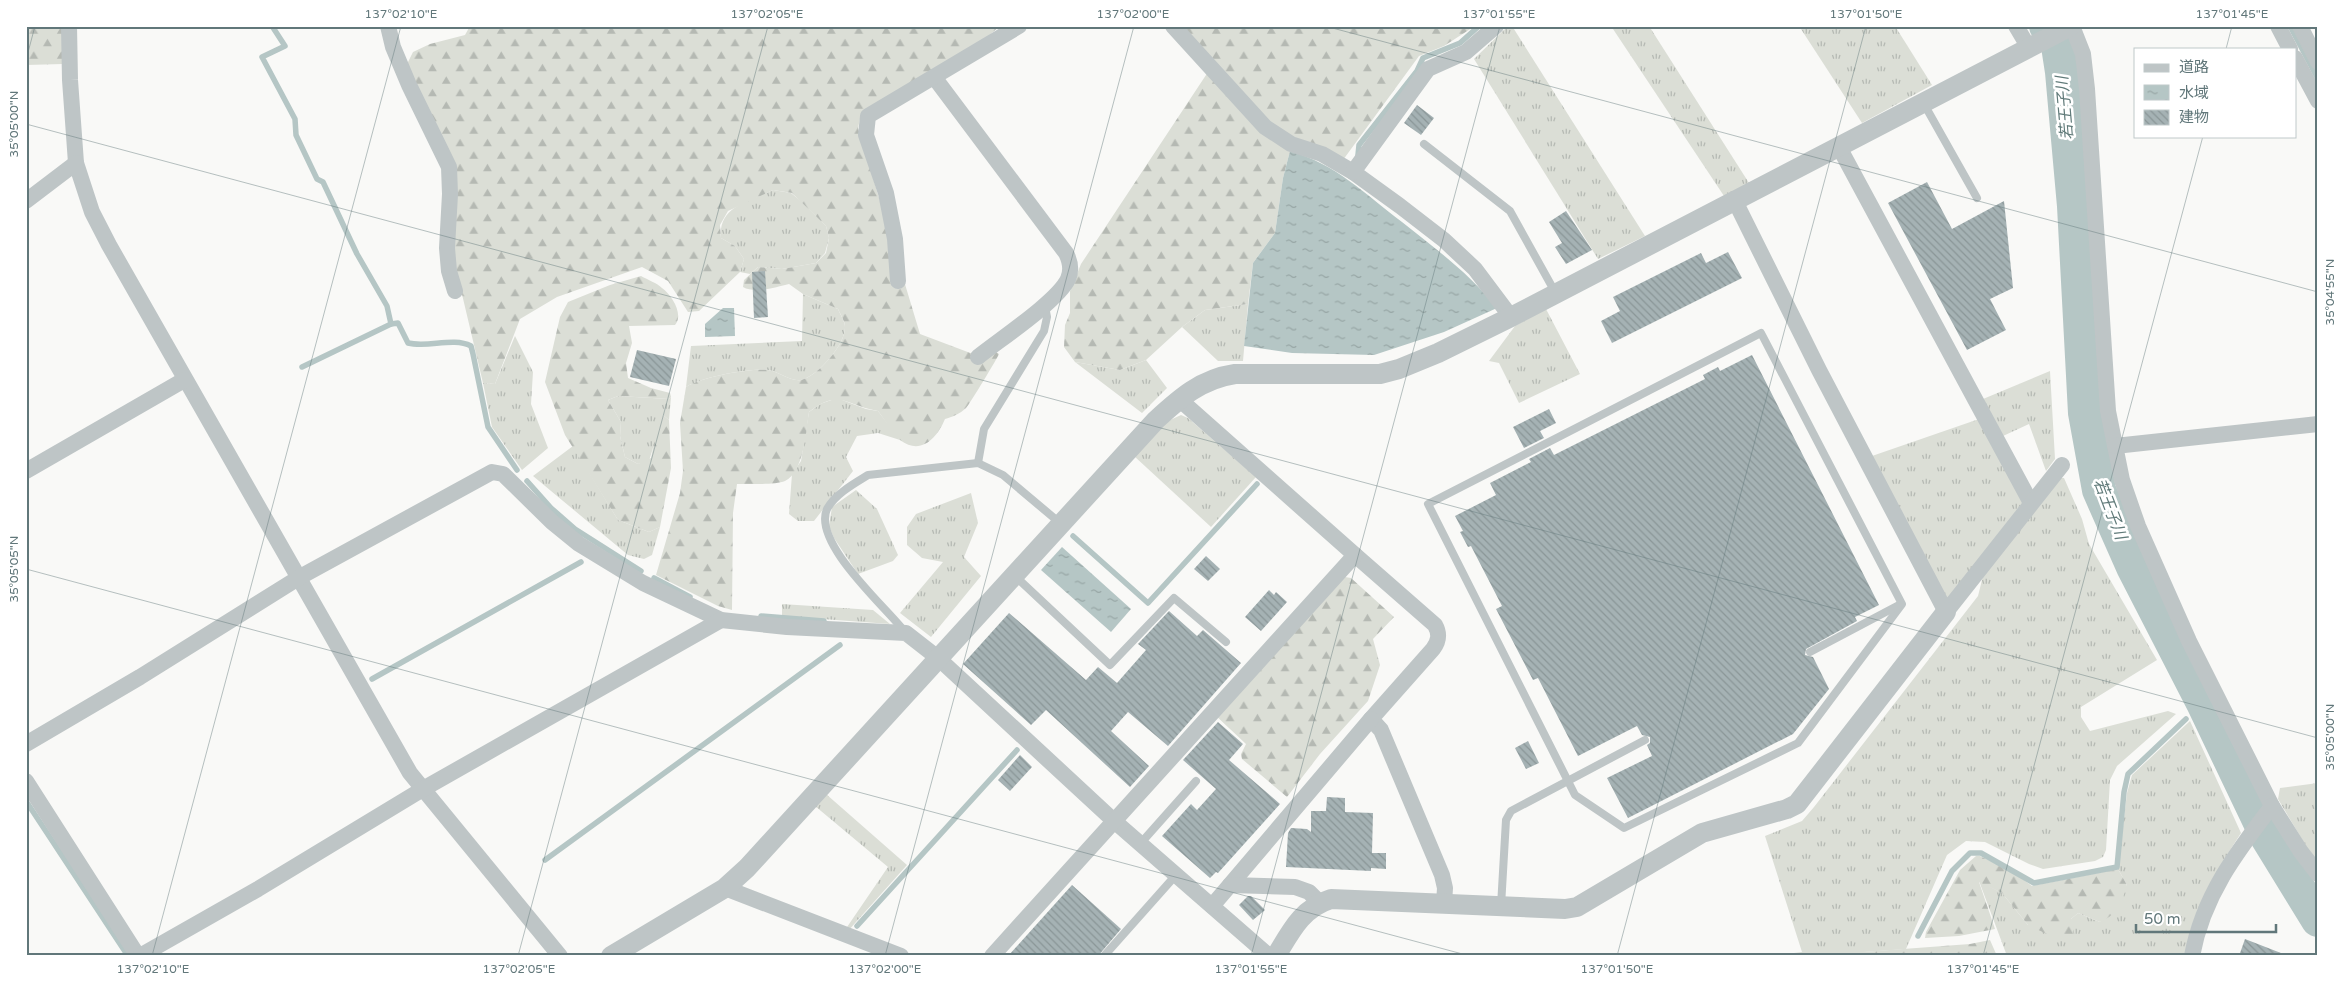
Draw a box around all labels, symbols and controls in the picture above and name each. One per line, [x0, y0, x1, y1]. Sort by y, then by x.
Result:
text: 137°02'10"E [365, 7, 438, 21]
text: 137°02'05"E [731, 7, 804, 21]
text: 137°02'00"E [1097, 7, 1170, 21]
text: 137°01'55"E [1463, 7, 1536, 21]
text: 137°01'50"E [1830, 7, 1903, 21]
text: 137°01'45"E [2196, 7, 2269, 21]
legend [2134, 48, 2296, 138]
text: 道路 [2179, 58, 2209, 76]
water label: 若王子川 [2052, 73, 2078, 141]
text: 水域 [2179, 84, 2209, 102]
text: 35°05'00"N [7, 91, 21, 157]
text: 建物 [2179, 108, 2209, 126]
text: 35°04'55"N [2323, 259, 2337, 325]
water label: 若王子川 [2089, 476, 2132, 544]
text: 35°05'05"N [7, 536, 21, 602]
text: 35°05'00"N [2323, 704, 2337, 770]
scale bar [2136, 902, 2276, 934]
text: 50 m [2144, 910, 2181, 928]
text: 137°02'10"E [117, 962, 190, 976]
text: 137°02'05"E [483, 962, 556, 976]
text: 137°02'00"E [849, 962, 922, 976]
text: 137°01'55"E [1215, 962, 1288, 976]
text: 137°01'50"E [1581, 962, 1654, 976]
text: 137°01'45"E [1947, 962, 2020, 976]

